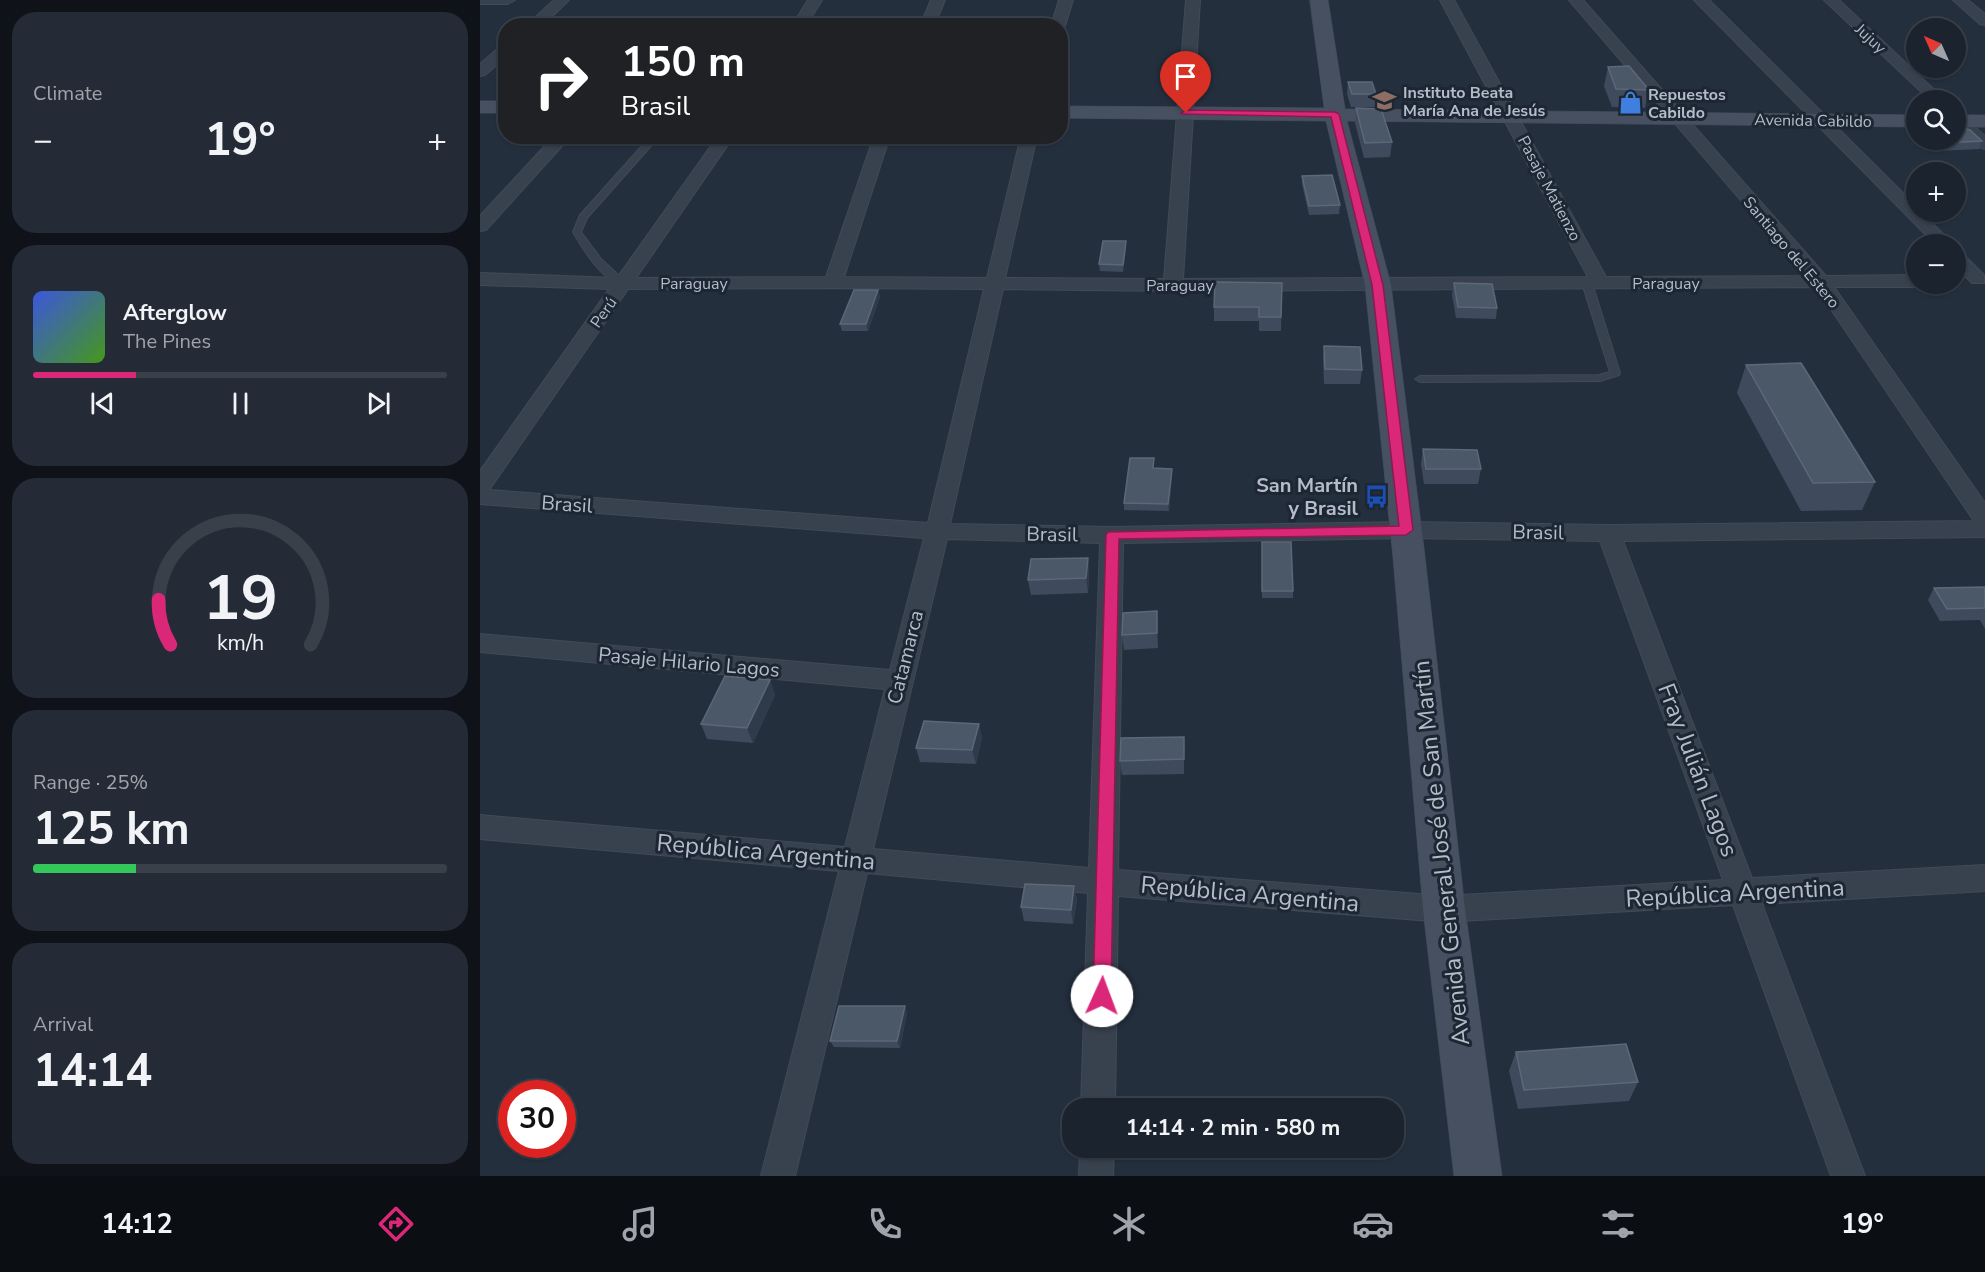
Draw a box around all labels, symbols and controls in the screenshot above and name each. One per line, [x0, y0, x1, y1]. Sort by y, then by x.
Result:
street label: Jujuy [1849, 18, 1891, 59]
north arrow [1906, 18, 1966, 78]
map controls [1906, 18, 1966, 294]
text: 150 m [621, 34, 745, 91]
icon: right [522, 42, 600, 120]
pin [1160, 51, 1211, 113]
icon: arrive [1169, 60, 1202, 93]
text: Climate [33, 80, 102, 107]
place label: Instituto Beata María Ana de Jesús [1403, 82, 1545, 122]
place label: Repuestos Cabildo [1648, 84, 1726, 124]
text: Brasil [621, 88, 690, 125]
school or university icon: Instituto Beata María Ana de Jesús [1372, 88, 1398, 114]
shop icon: Repuestos Cabildo [1617, 90, 1643, 116]
button: search [1906, 90, 1966, 150]
street label: Avenida Cabildo [1754, 109, 1872, 133]
text: 19° [204, 110, 276, 171]
text: − [33, 118, 53, 163]
text: + [427, 118, 447, 163]
street label: Pasaje Matienzo [1512, 132, 1586, 245]
button: + [1906, 162, 1966, 222]
street label: Santiago del Estero [1738, 192, 1845, 313]
button: − [1906, 234, 1966, 294]
street label: Paraguay [660, 273, 728, 295]
street label: Paraguay [1632, 273, 1700, 295]
street label: Paraguay [1146, 275, 1214, 297]
street label: Perú [585, 293, 622, 332]
text: Afterglow [123, 298, 227, 328]
text: The Pines [123, 328, 211, 355]
icon: previous [86, 387, 119, 420]
icon: pause [224, 387, 257, 420]
icon: next [362, 387, 395, 420]
place label: San Martín y Brasil [1256, 472, 1359, 522]
bus stop icon: San Martín y Brasil [1363, 484, 1389, 510]
street label: Brasil [540, 489, 594, 520]
street label: Brasil [1512, 519, 1564, 546]
street label: Brasil [1026, 521, 1078, 548]
text: 19 [203, 556, 277, 641]
street label: Catamarca [881, 607, 930, 707]
text: km/h [216, 628, 264, 658]
street label: Pasaje Hilario Lagos [597, 641, 781, 684]
street label: Avenida General José de San Martín [1405, 659, 1477, 1047]
street label: Fray Julián Lagos [1650, 679, 1746, 861]
text: Range · 25% [33, 769, 148, 796]
text: 125 km [33, 799, 190, 860]
street label: República Argentina [655, 827, 877, 877]
street label: República Argentina [1139, 869, 1361, 919]
street label: República Argentina [1625, 871, 1845, 915]
position arrow [1070, 964, 1134, 1028]
text: Arrival [33, 1011, 93, 1038]
text: 14:14 [33, 1041, 152, 1102]
speed limit sign: 30 [498, 1080, 576, 1158]
text: 14:14 · 2 min · 580 m [1126, 1113, 1340, 1143]
icon: directions [375, 1203, 417, 1245]
icon: music [619, 1203, 661, 1245]
icon: phone [864, 1203, 906, 1245]
icon: climate [1108, 1203, 1150, 1245]
icon: car [1352, 1203, 1394, 1245]
icon: filters [1597, 1203, 1639, 1245]
text: 14:12 [101, 1206, 173, 1243]
text: 19° [1841, 1206, 1884, 1243]

